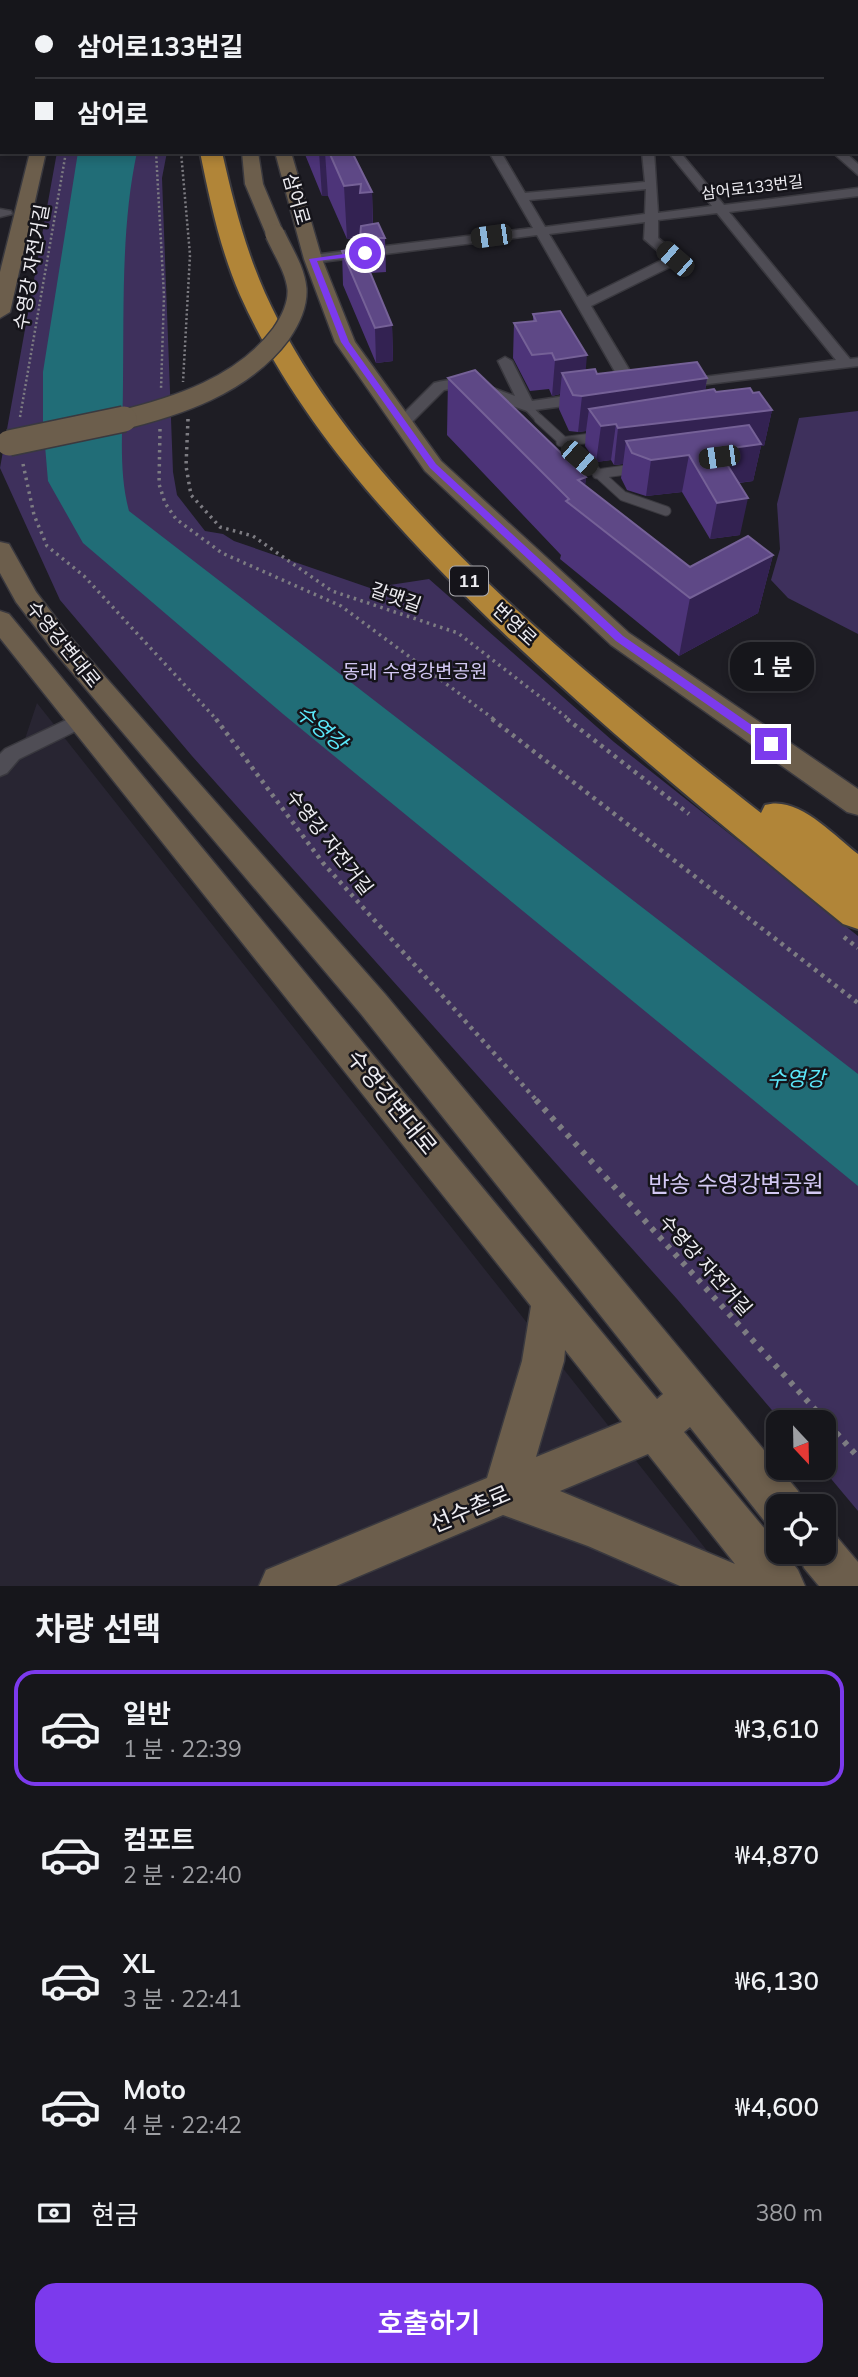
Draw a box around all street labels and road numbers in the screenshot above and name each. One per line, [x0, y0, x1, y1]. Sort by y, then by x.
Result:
street label: 삼어로 [278, 170, 316, 228]
street label: 삼어로133번길 [700, 171, 804, 203]
street label: 수영강 자전거길 [8, 202, 54, 332]
road number: 11 [450, 566, 488, 596]
street label: 갈맷길 [367, 577, 425, 617]
street label: 수영강변대로 [22, 596, 106, 692]
street label: 번영로 [488, 597, 542, 651]
street label: 수영강 자전거길 [281, 784, 379, 900]
street label: 수영강변대로 [341, 1043, 444, 1160]
street label: 수영강 자전거길 [654, 1210, 758, 1320]
street label: 선수촌로 [425, 1479, 514, 1538]

